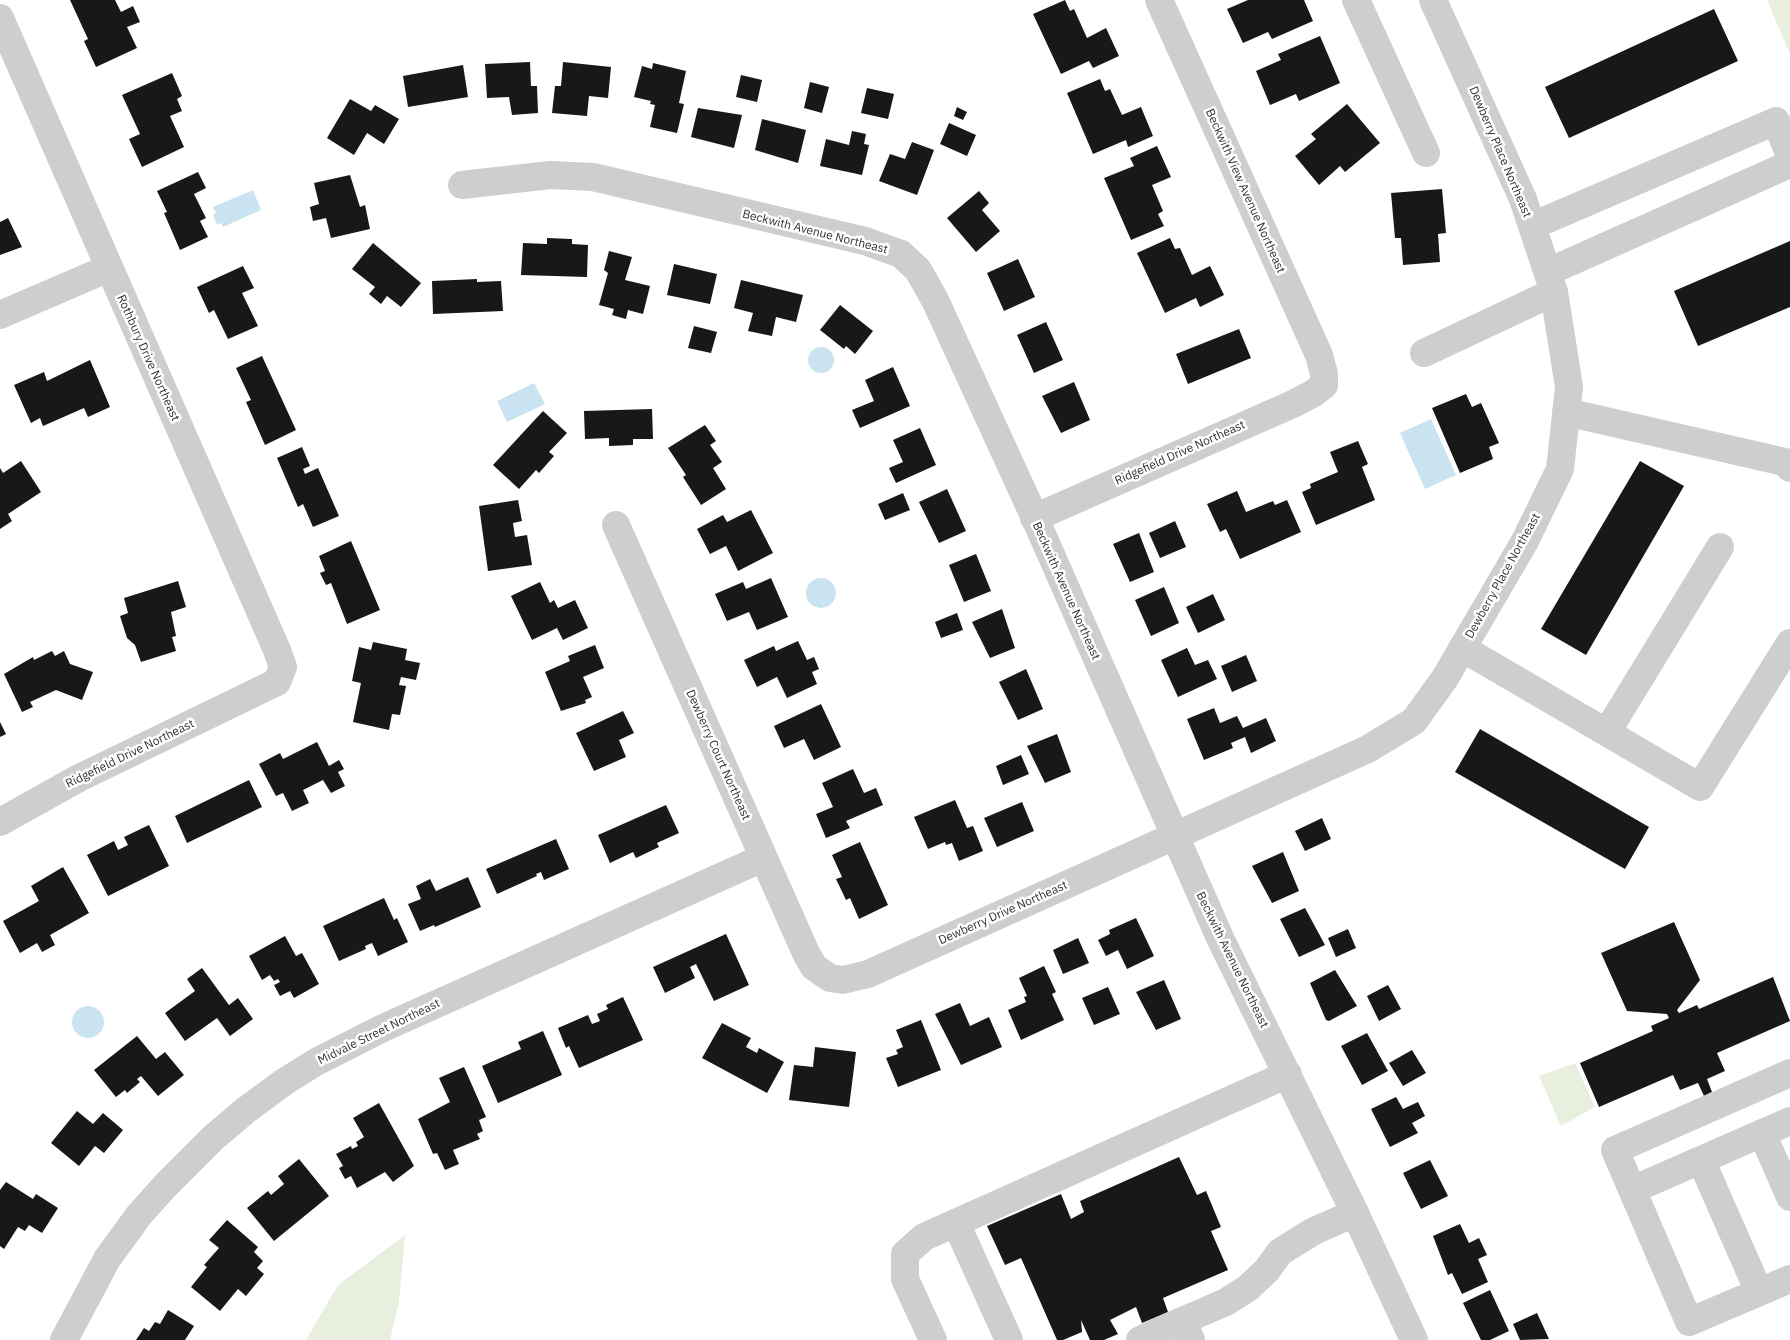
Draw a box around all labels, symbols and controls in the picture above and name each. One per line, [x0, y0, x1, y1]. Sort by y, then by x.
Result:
street label: Dewberry Place Northeast [1466, 84, 1534, 220]
street label: Beckwith View Avenue Northeast [1202, 107, 1288, 275]
street label: Beckwith Avenue Northeast [741, 207, 889, 257]
street label: Rothbury Drive Northeast [114, 293, 182, 423]
street label: Ridgefield Drive Northeast [1113, 418, 1247, 488]
street label: Dewberry Place Northeast [1463, 511, 1543, 641]
street label: Beckwith Avenue Northeast [1029, 520, 1103, 662]
street label: Dewberry Court Northeast [683, 688, 753, 822]
street label: Ridgefield Drive Northeast [63, 717, 197, 791]
street label: Dewberry Drive Northeast [936, 878, 1070, 948]
street label: Beckwith Avenue Northeast [1193, 890, 1271, 1030]
street label: Midvale Street Northeast [316, 996, 442, 1068]

